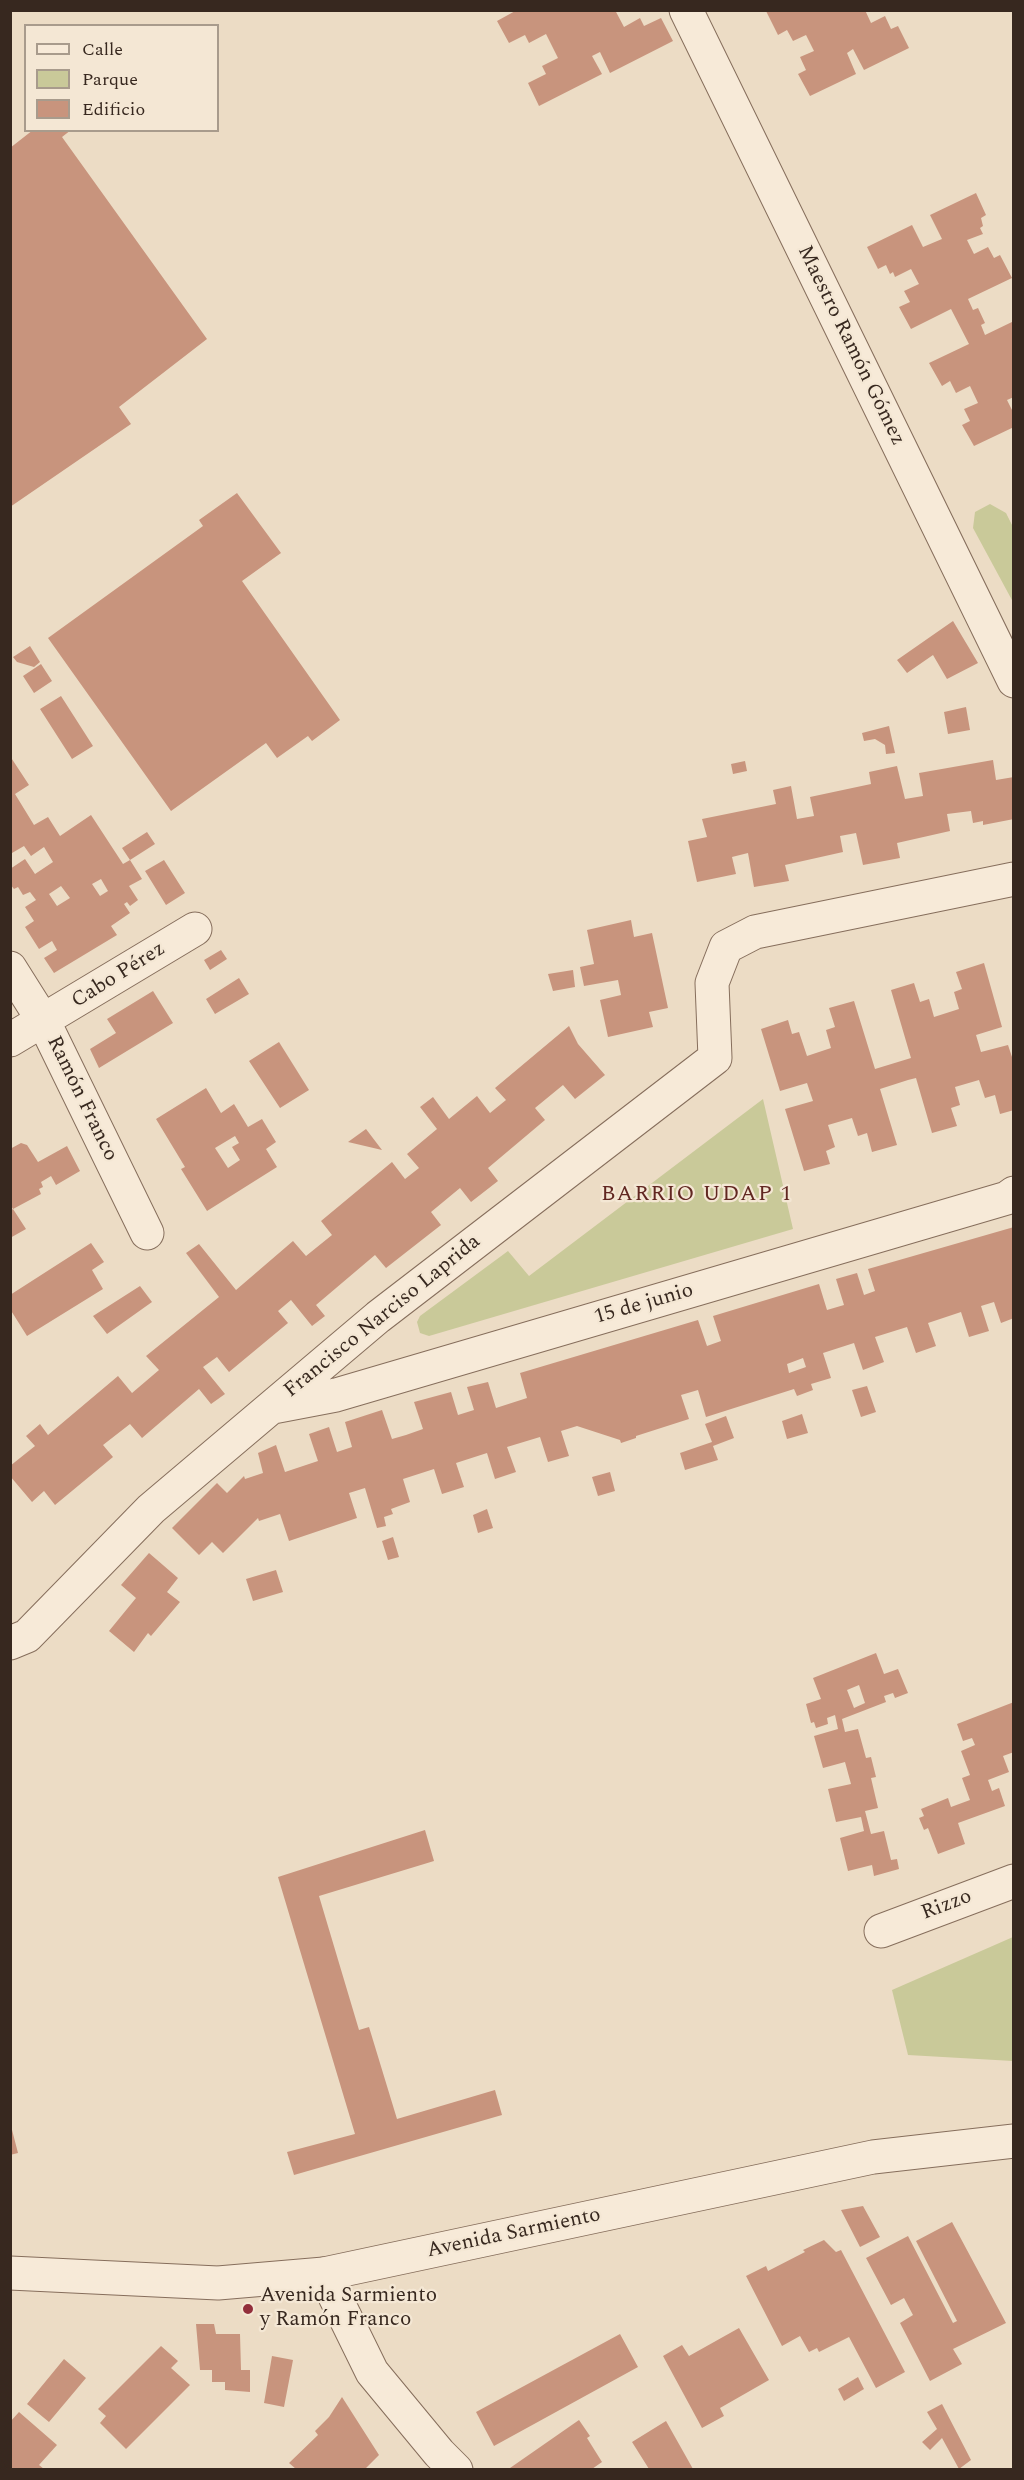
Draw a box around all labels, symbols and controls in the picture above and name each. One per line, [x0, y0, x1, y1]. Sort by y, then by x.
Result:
legend [24, 24, 219, 132]
text: Calle [82, 36, 123, 63]
text: Parque [82, 66, 138, 93]
text: Edificio [82, 96, 145, 123]
street label: Maestro Ramón Gómez [791, 242, 909, 450]
street label: Cabo Pérez [68, 937, 170, 1015]
street label: Ramón Franco [40, 1032, 122, 1166]
district label: BARRIO UDAP 1 [601, 1183, 793, 1209]
street label: Francisco Narciso Laprida [280, 1230, 486, 1404]
street label: 15 de junio [592, 1279, 696, 1331]
street label: Rizzo [918, 1885, 976, 1927]
street label: Avenida Sarmiento [425, 2203, 603, 2265]
place label: Avenida Sarmiento y Ramón Franco [260, 2284, 437, 2334]
marker: Avenida Sarmiento y Ramón Franco [241, 2302, 255, 2316]

